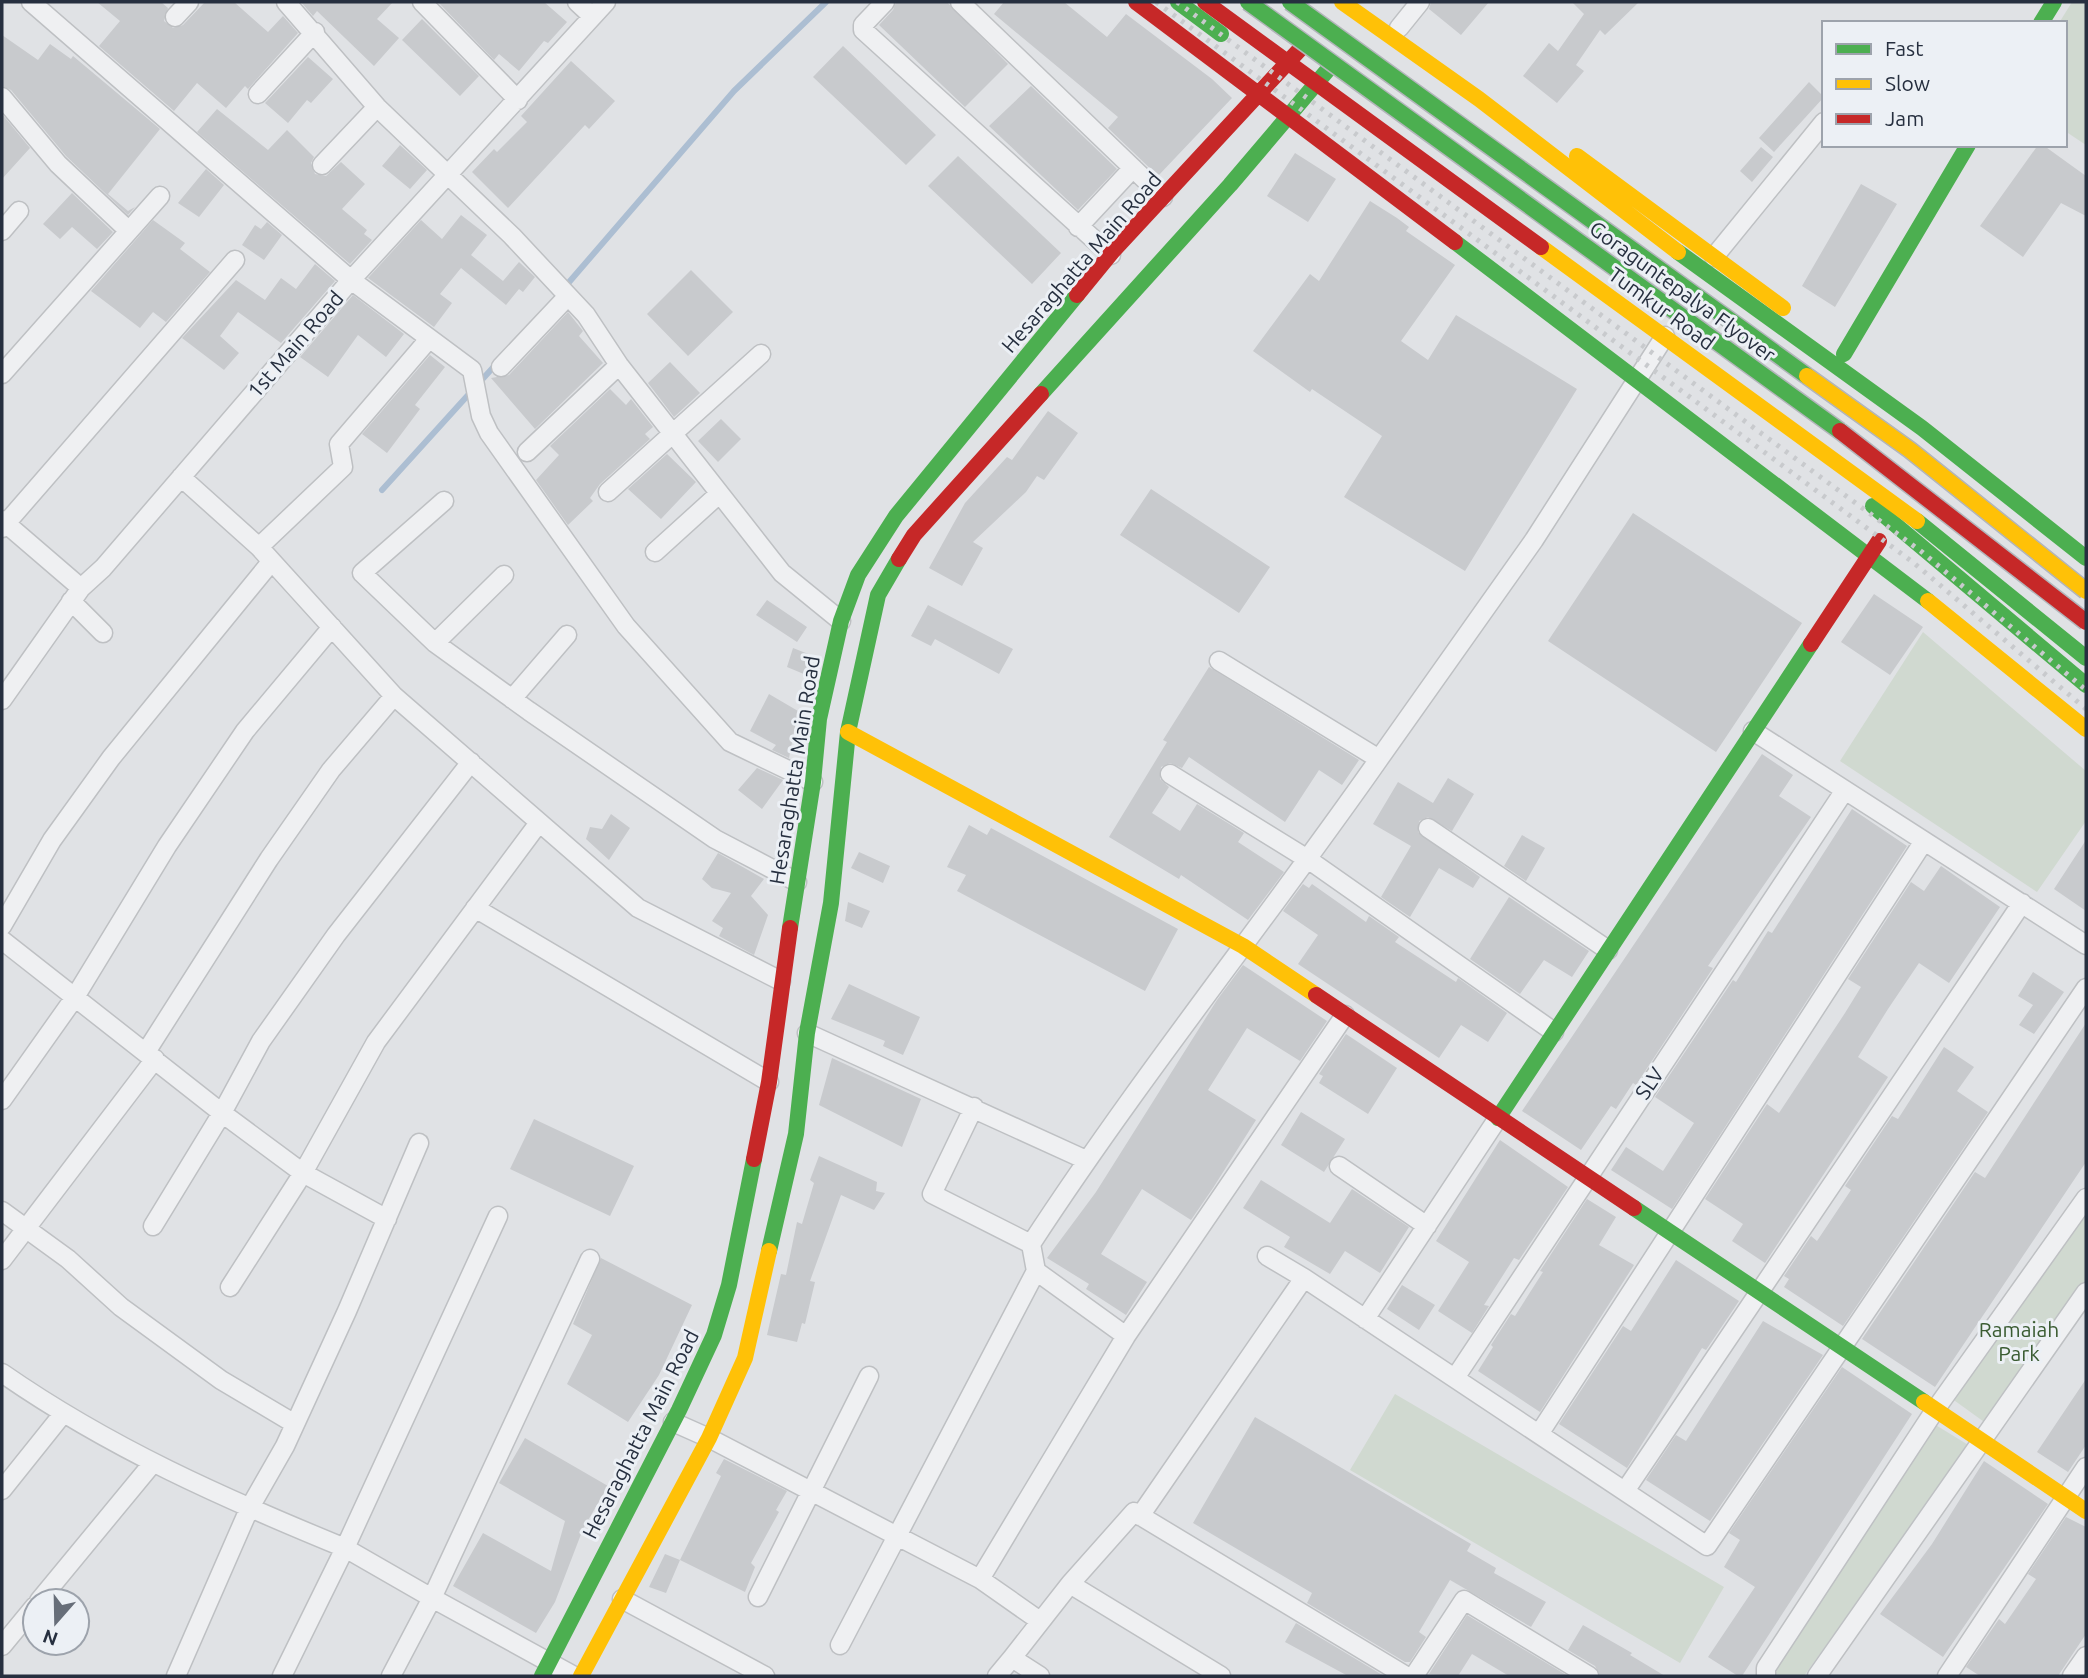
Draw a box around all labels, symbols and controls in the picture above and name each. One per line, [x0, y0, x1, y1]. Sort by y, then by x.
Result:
legend [1822, 21, 2067, 147]
text: Fast [1885, 36, 1923, 60]
text: Slow [1885, 71, 1930, 95]
text: Jam [1885, 106, 1924, 130]
street label: Hesaraghatta Main Road [996, 167, 1166, 357]
street label: Goraguntepalya Flyover [1585, 216, 1781, 366]
street label: Tumkur Road [1604, 262, 1720, 354]
street label: 1st Main Road [242, 286, 348, 402]
street label: Hesaraghatta Main Road [764, 654, 824, 886]
street label: SLV [1630, 1062, 1669, 1103]
park label: Ramaiah Park [1979, 1317, 2059, 1365]
street label: Hesaraghatta Main Road [577, 1326, 703, 1542]
north arrow [21, 1587, 91, 1657]
text: N [40, 1625, 61, 1651]

